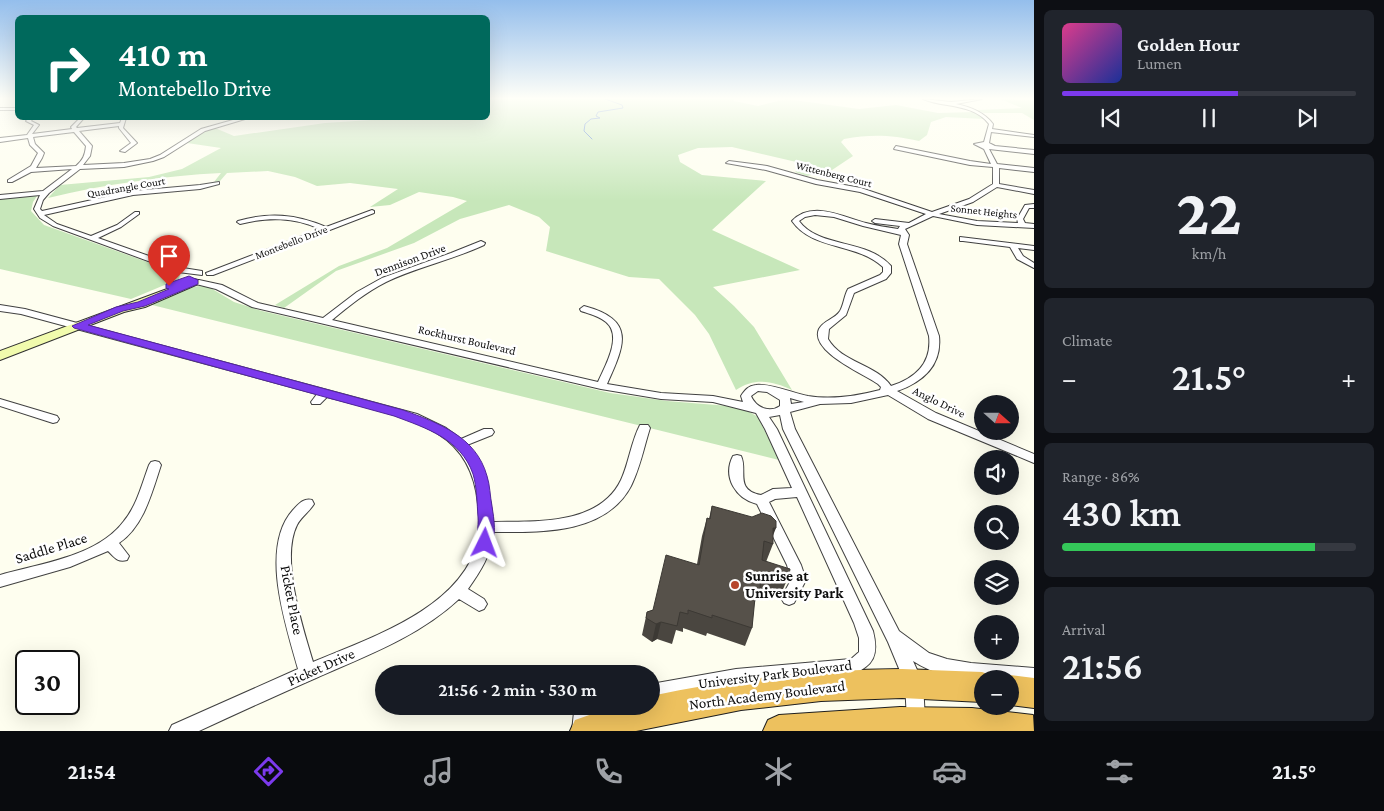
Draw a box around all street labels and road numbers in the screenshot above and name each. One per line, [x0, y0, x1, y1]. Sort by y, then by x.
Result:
street label: Wittenberg Court [795, 159, 873, 190]
street label: Quadrangle Court [86, 174, 167, 201]
street label: Sonnet Heights [950, 202, 1018, 221]
street label: Montebello Drive [253, 223, 329, 261]
street label: Dennison Drive [372, 241, 448, 279]
street label: Rockhurst Boulevard [417, 322, 518, 358]
street label: Anglo Drive [911, 383, 967, 421]
street label: Saddle Place [13, 529, 89, 567]
street label: Picket Place [277, 564, 307, 636]
street label: Picket Drive [285, 645, 357, 689]
street label: University Park Boulevard [697, 657, 853, 692]
street label: North Academy Boulevard [688, 677, 846, 714]

